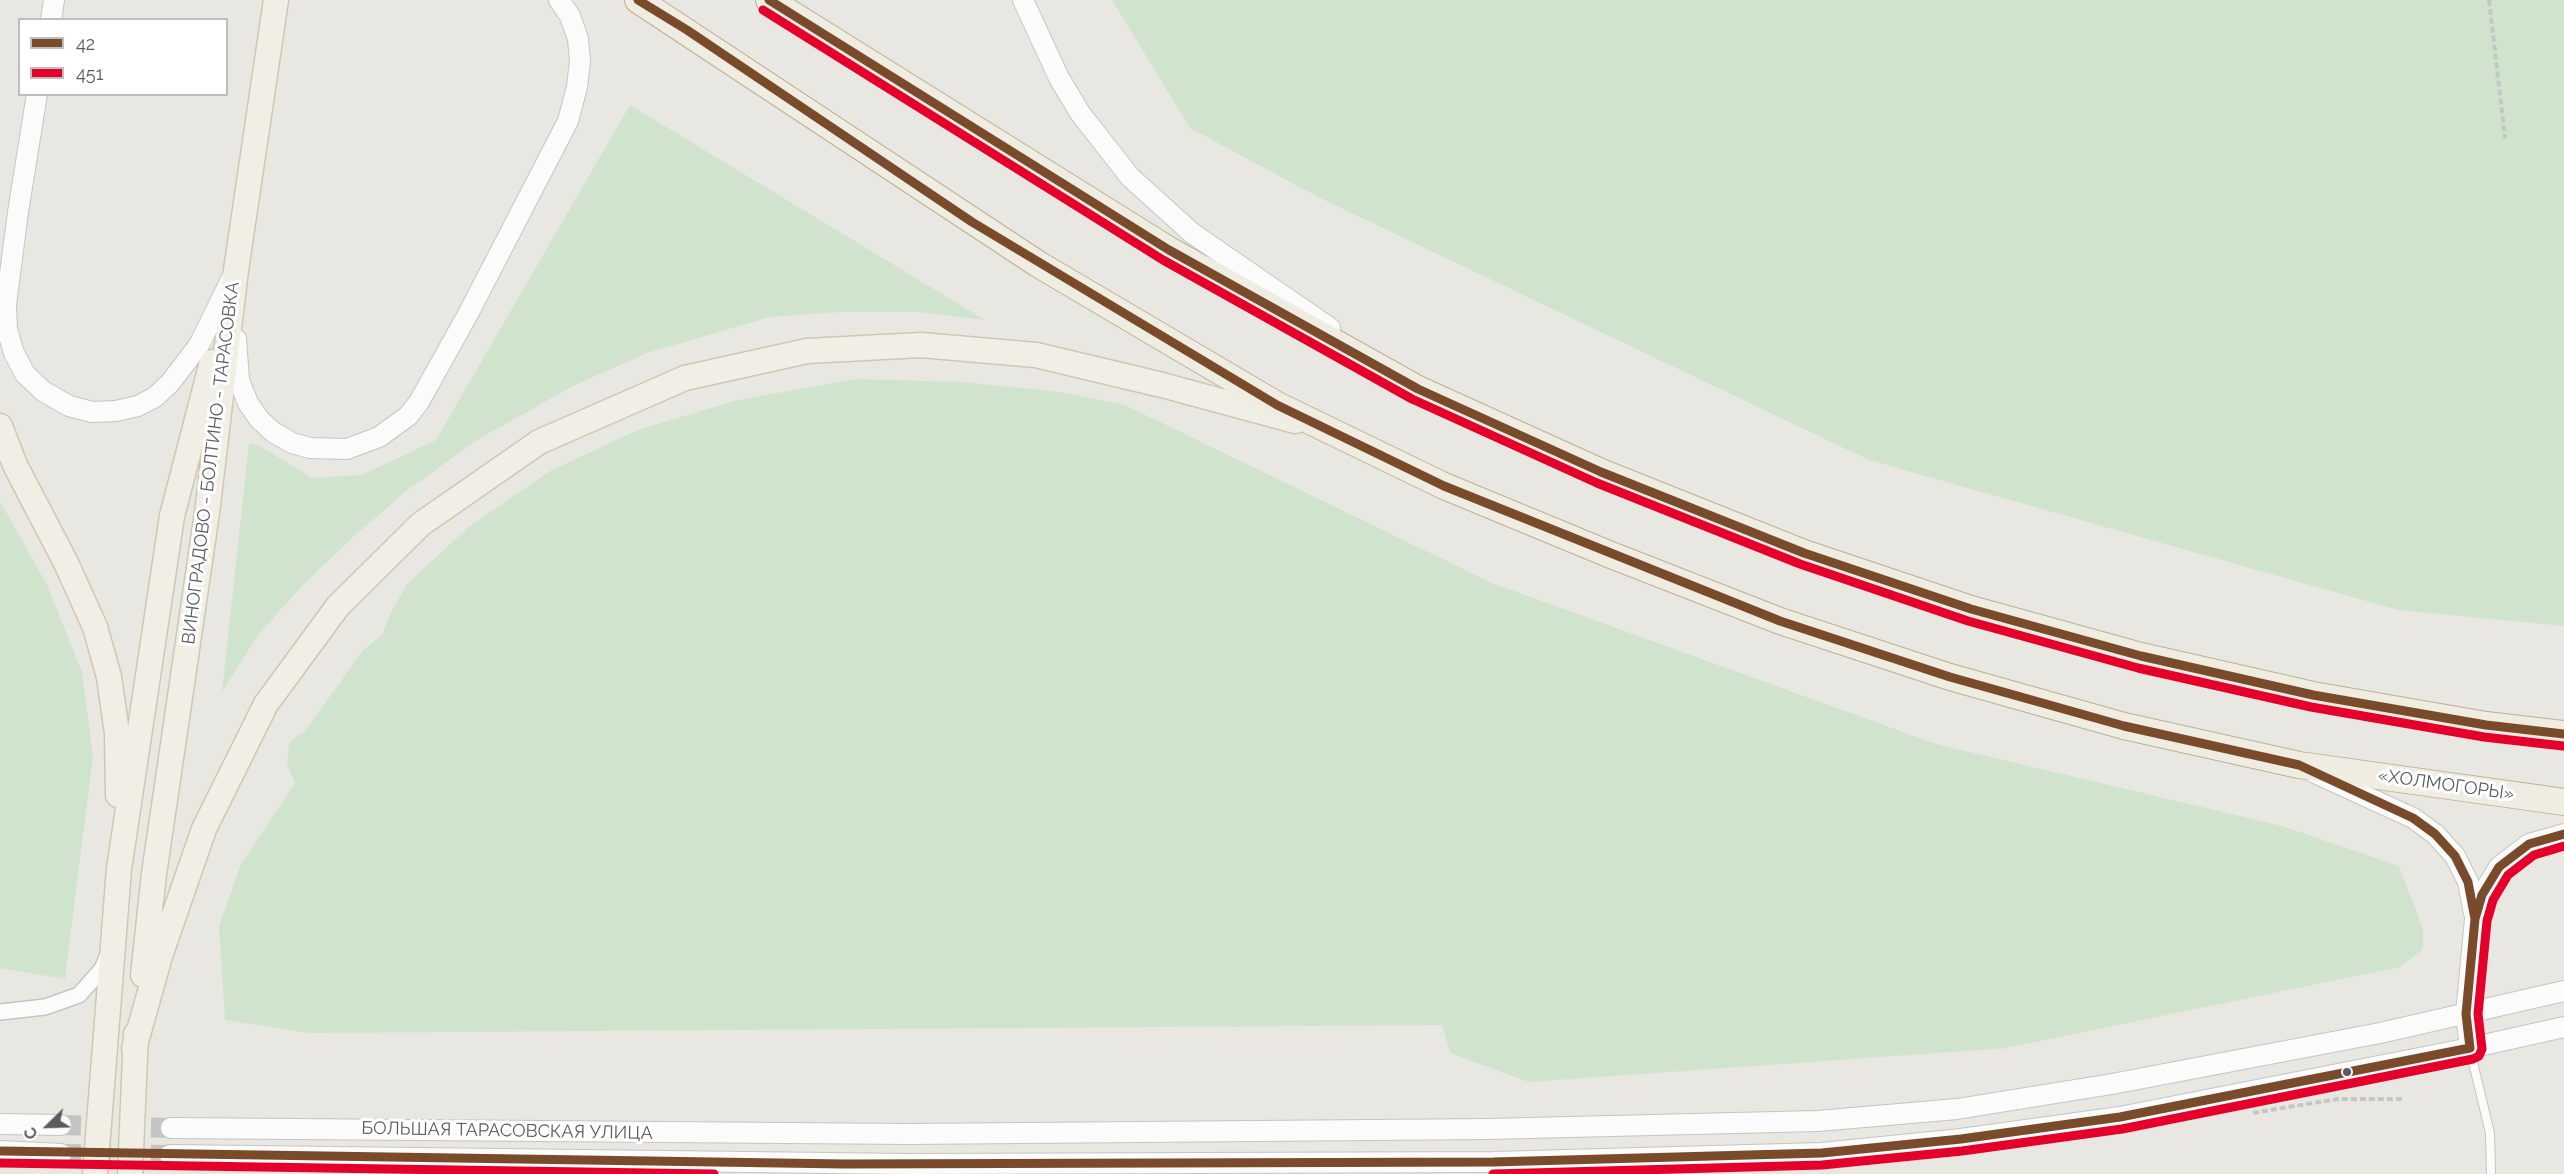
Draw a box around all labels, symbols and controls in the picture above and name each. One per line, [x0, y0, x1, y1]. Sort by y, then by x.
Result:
legend [18, 18, 228, 96]
text: 42 [76, 33, 95, 54]
text: 451 [76, 63, 103, 84]
street label: ВИНОГРАДОВО - БОЛТИНО - ТАРАСОВКА [178, 280, 244, 646]
street label: «ХОЛМОГОРЫ» [2377, 765, 2515, 805]
unlabelled marker [2341, 1066, 2353, 1078]
north arrow [18, 1096, 78, 1156]
street label: БОЛЬШАЯ ТАРАСОВСКАЯ УЛИЦА [361, 1118, 653, 1144]
text: С [20, 1124, 42, 1142]

